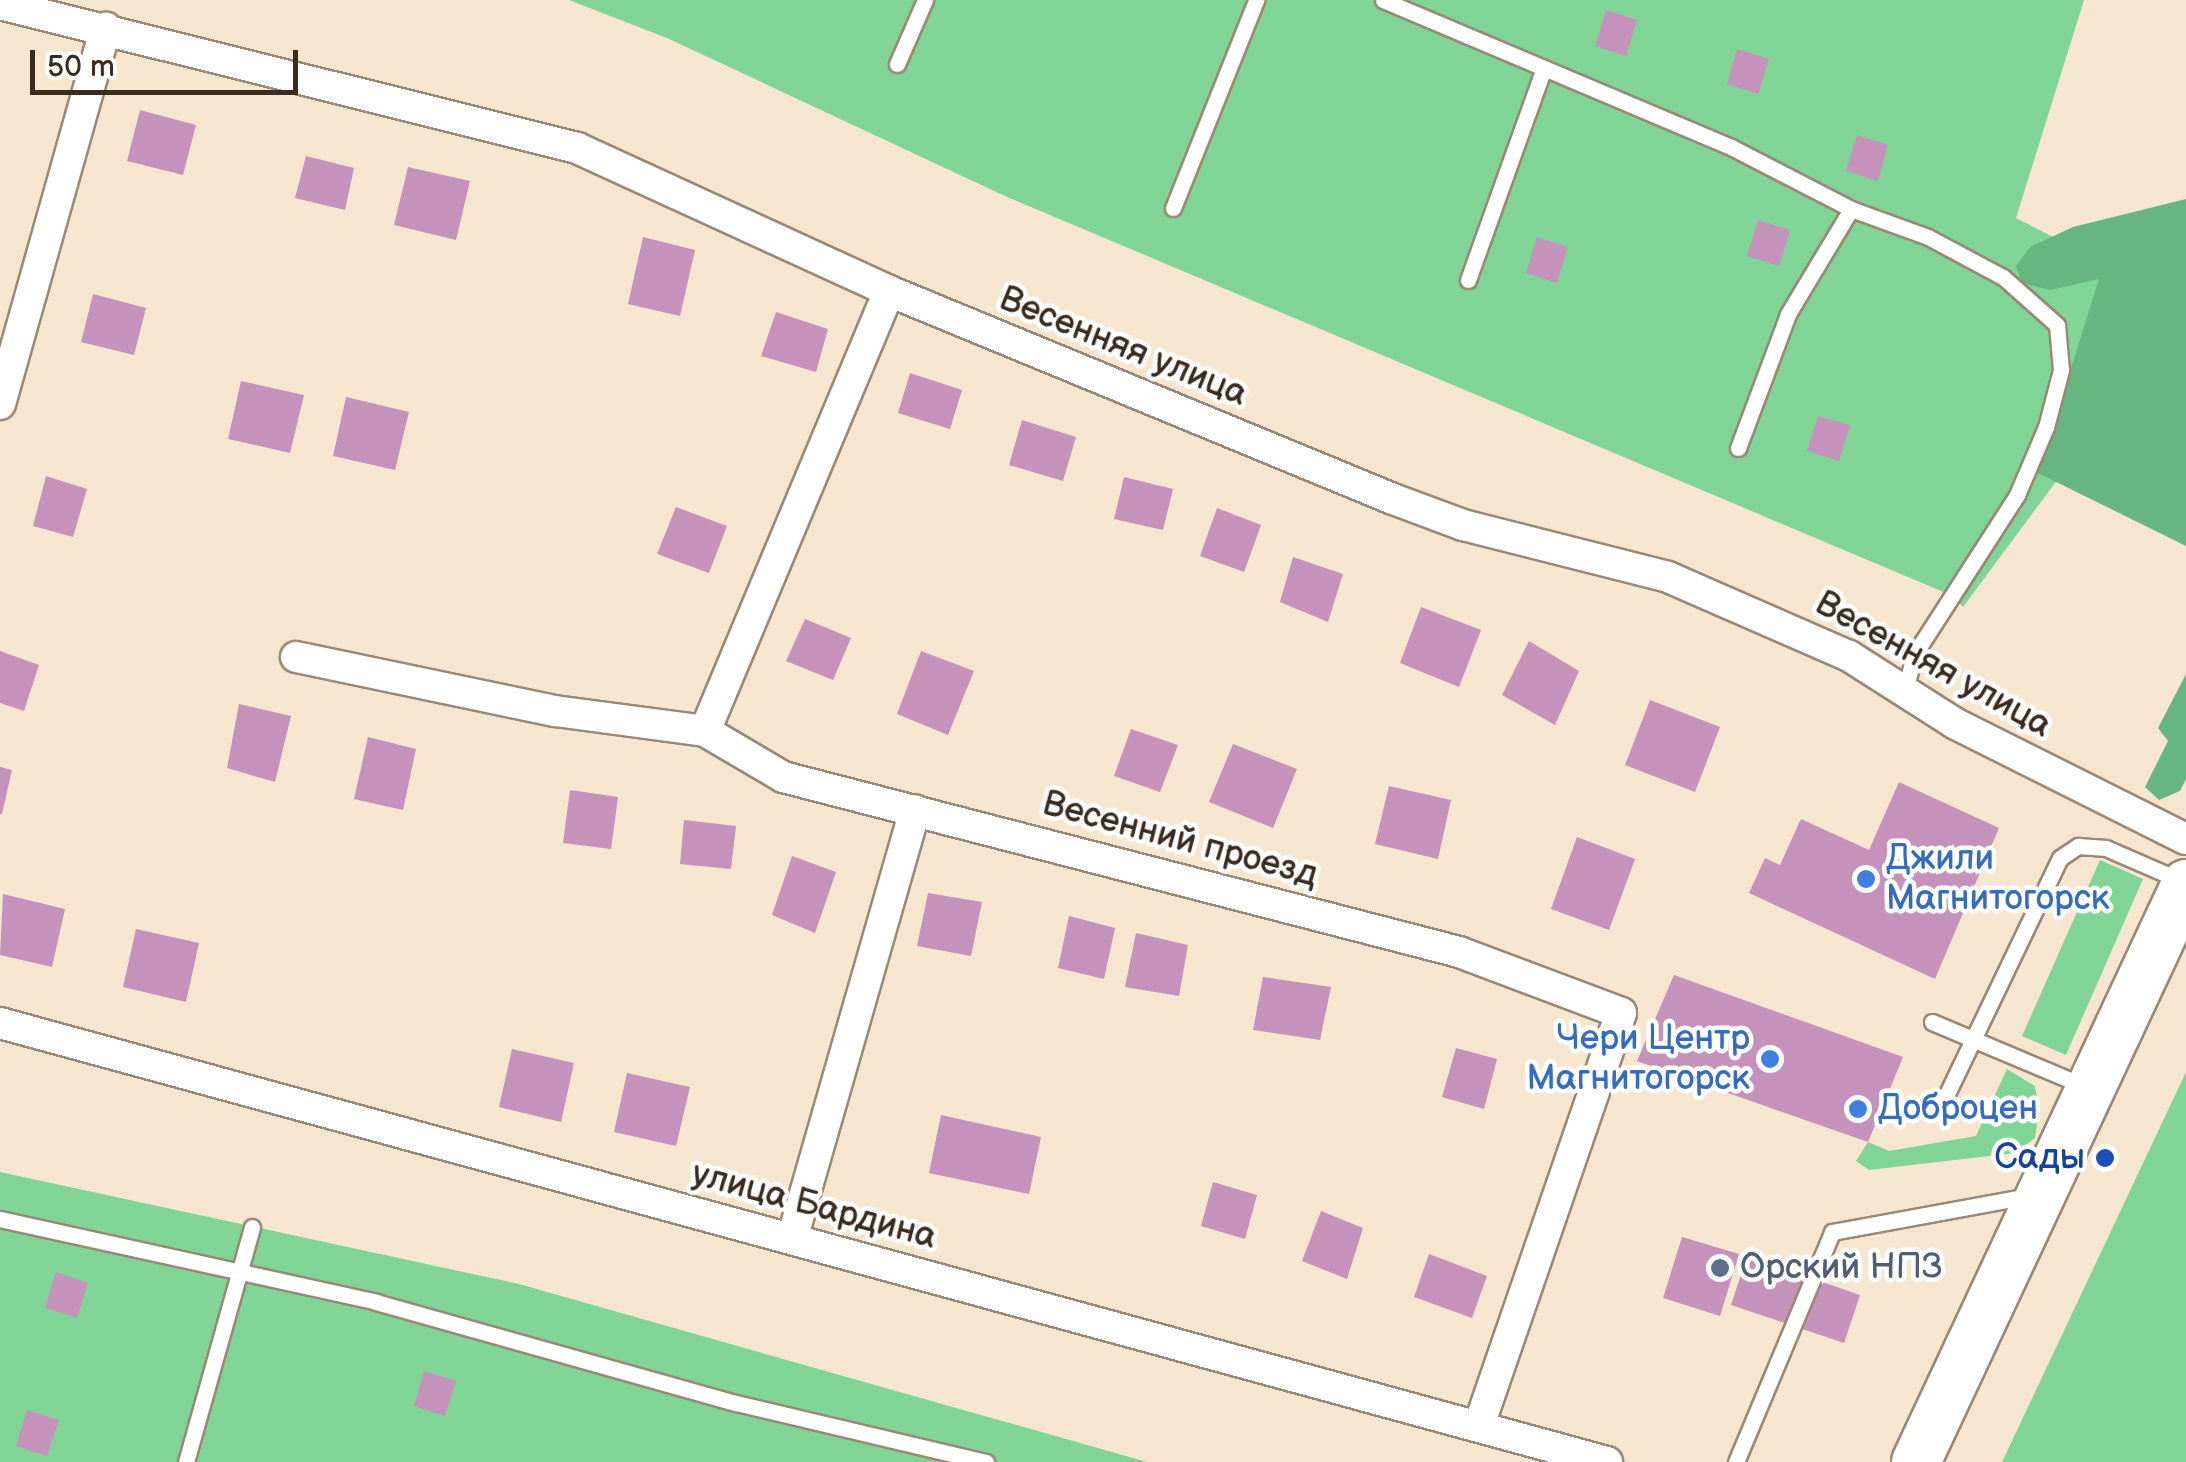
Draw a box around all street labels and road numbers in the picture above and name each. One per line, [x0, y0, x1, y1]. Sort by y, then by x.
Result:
street label: Весенняя улица [993, 278, 1253, 416]
street label: Весенняя улица [1808, 583, 2058, 747]
street label: Весенний проезд [1038, 783, 1322, 897]
street label: улица Бардина [687, 1153, 941, 1259]

